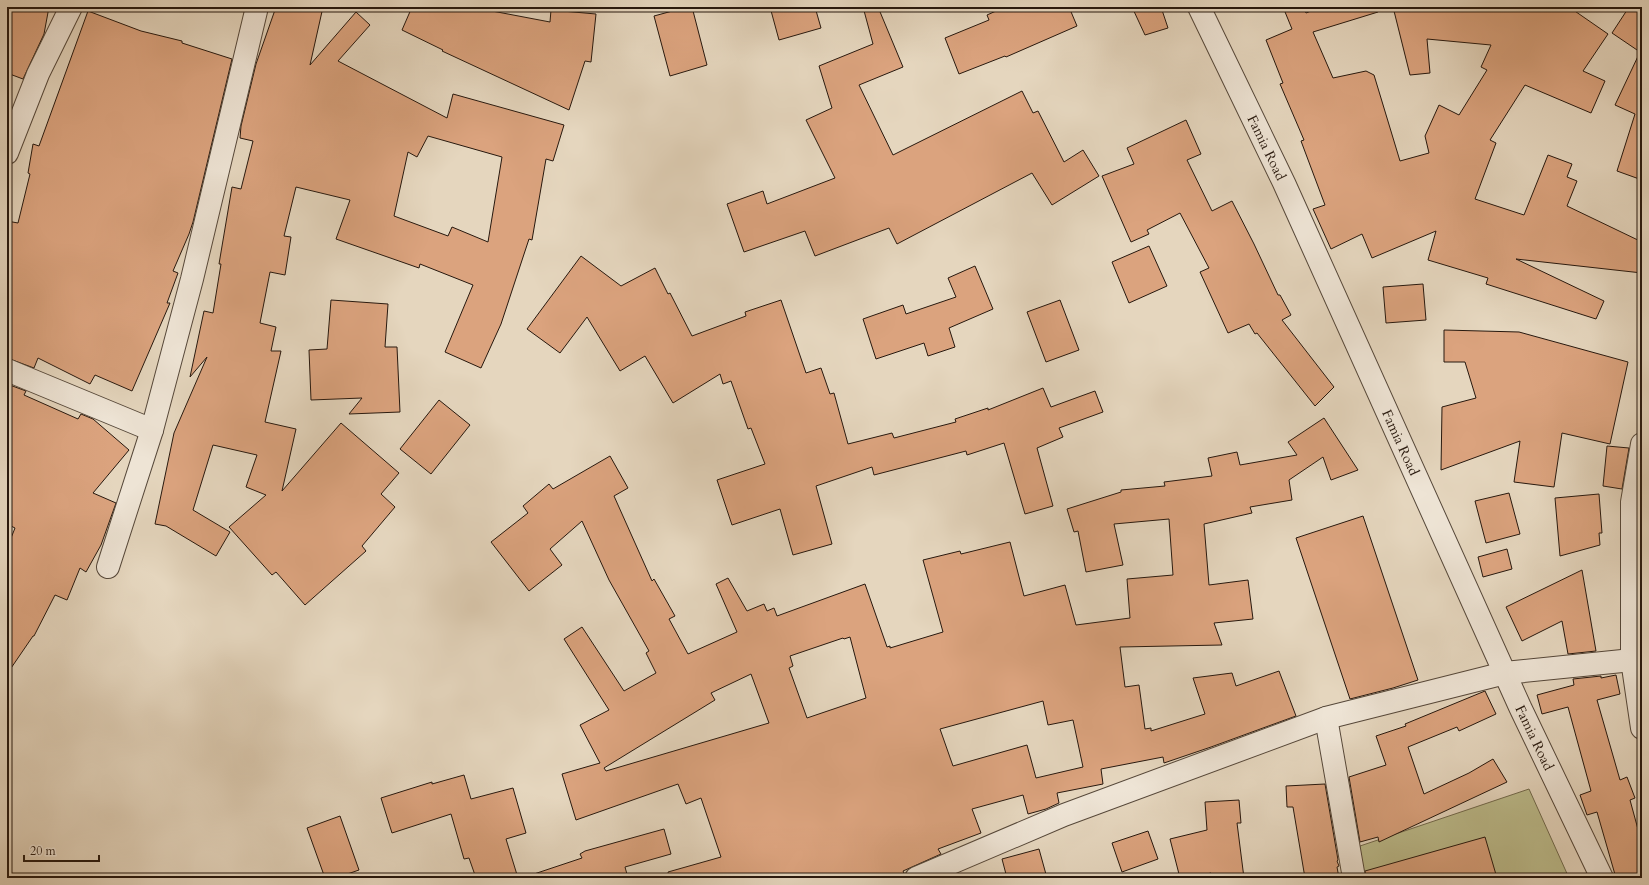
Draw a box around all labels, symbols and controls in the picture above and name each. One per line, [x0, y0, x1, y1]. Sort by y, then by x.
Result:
street label: Famia Road [1243, 112, 1291, 184]
street label: Famia Road [1377, 407, 1424, 479]
street label: Famia Road [1510, 702, 1558, 774]
scale bar [24, 837, 99, 863]
text: 20 m [30, 843, 57, 859]

